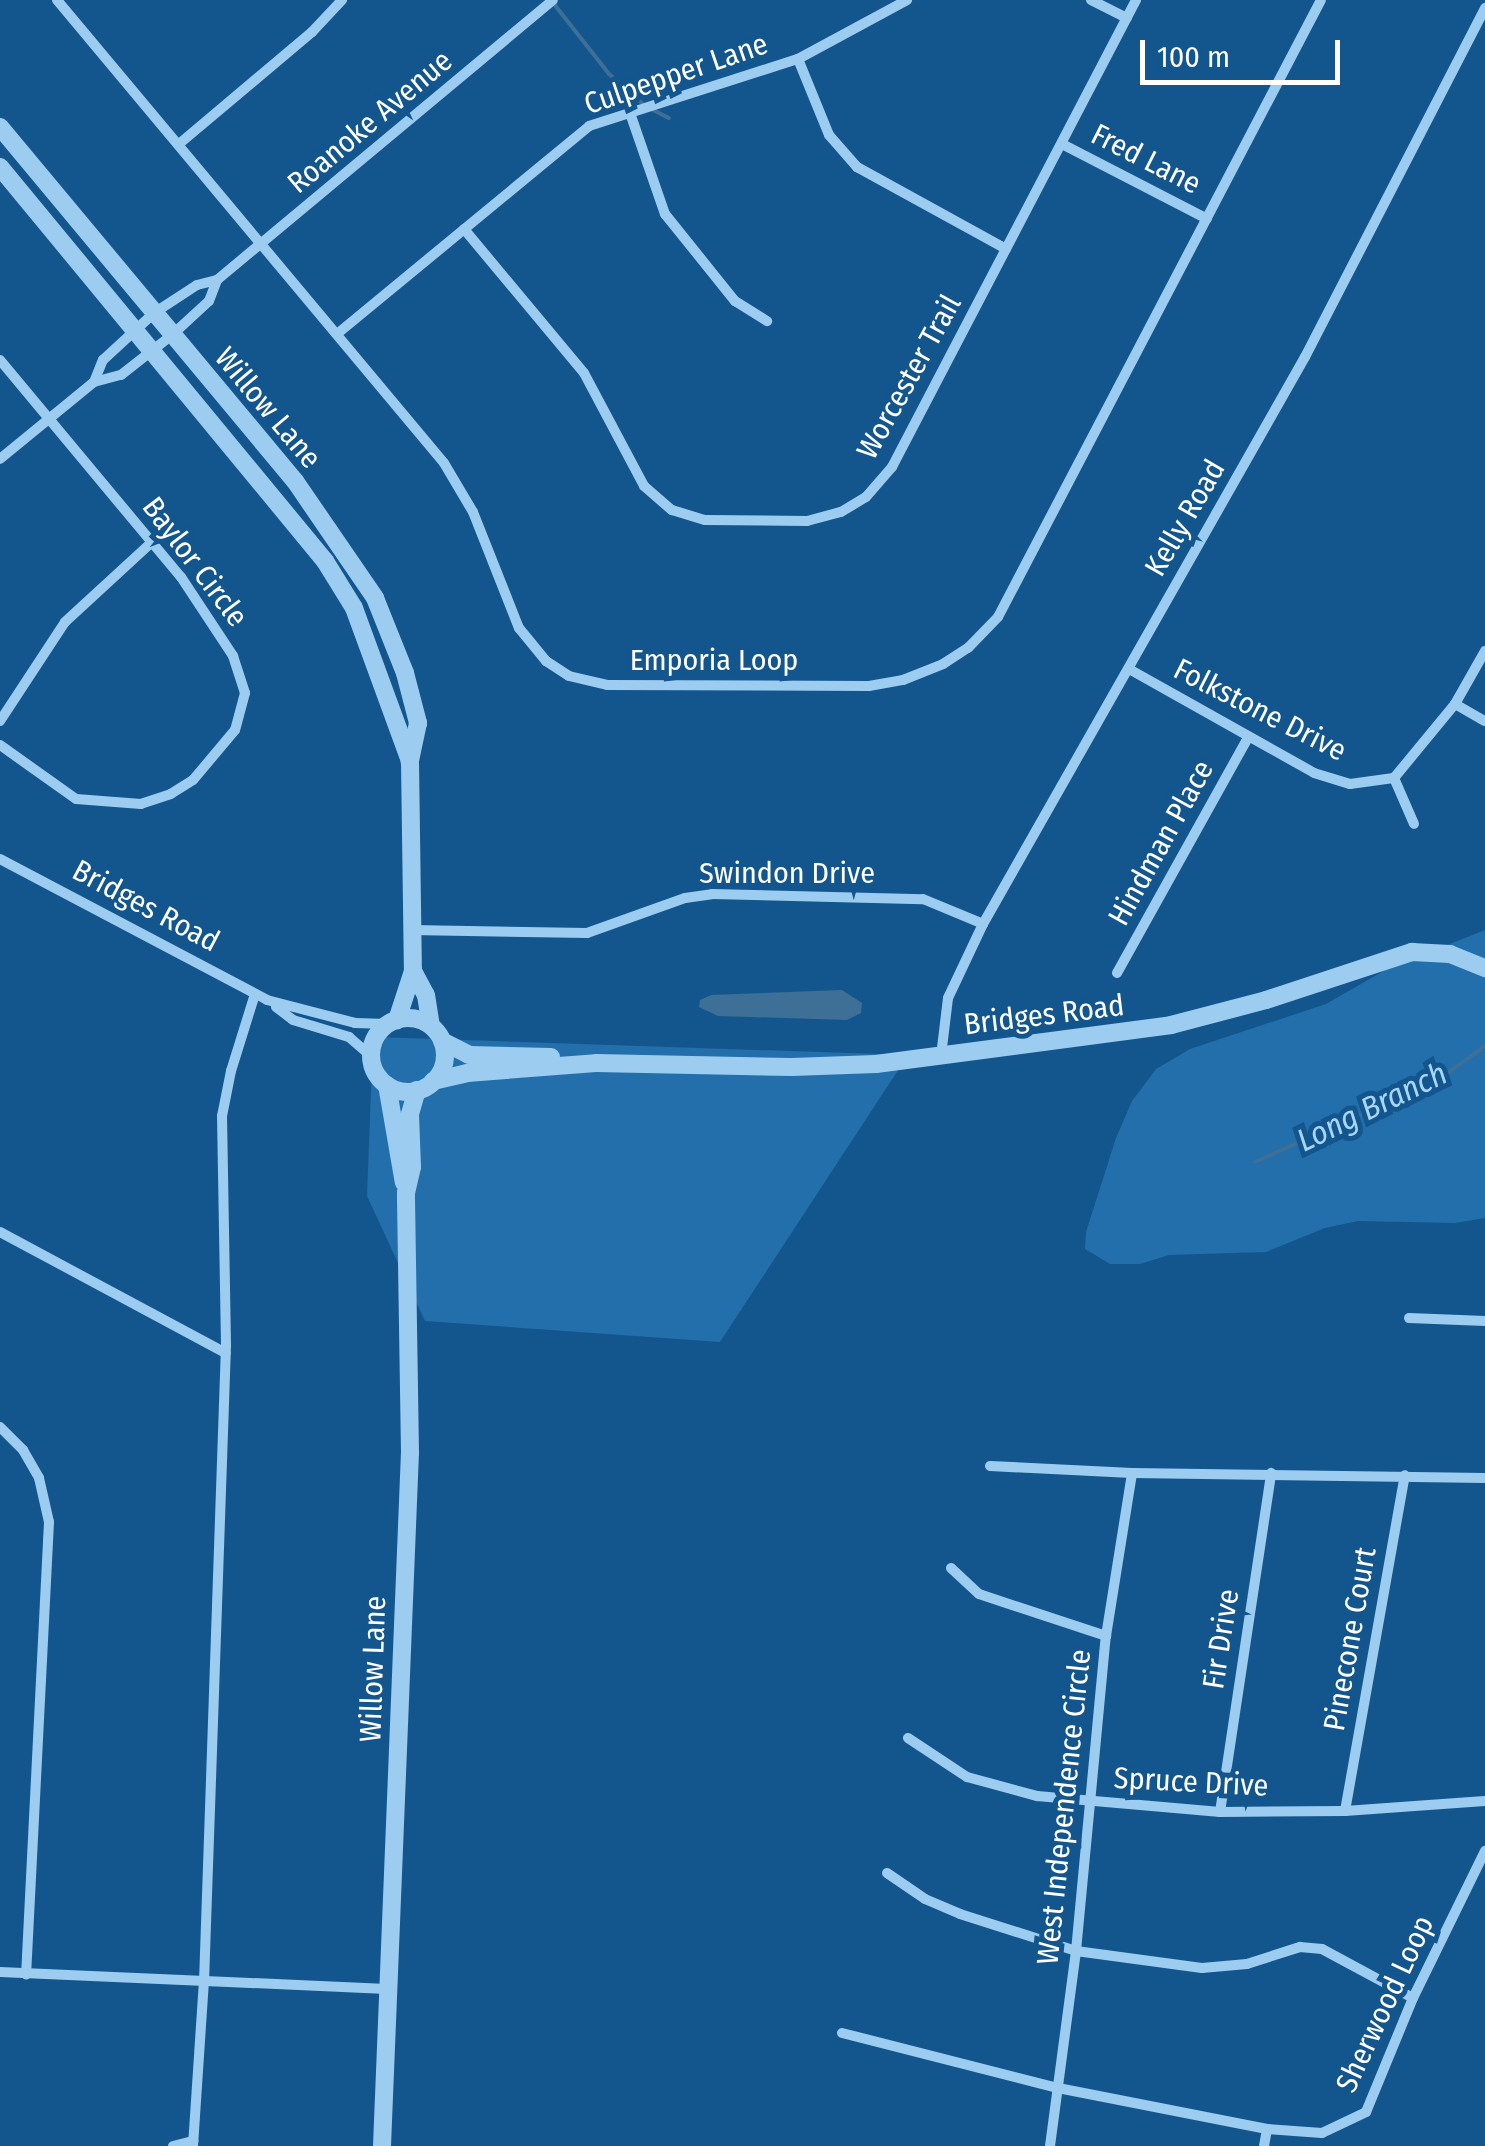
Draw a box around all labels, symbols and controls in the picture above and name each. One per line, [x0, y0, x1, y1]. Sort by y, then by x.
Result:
scale bar [1145, 20, 1345, 82]
street label: Culpepper Lane [579, 26, 773, 122]
text: 100 m [1157, 39, 1230, 75]
street label: Roanoke Avenue [281, 43, 459, 201]
street label: Fred Lane [1085, 116, 1207, 202]
street label: Worcester Trail [849, 289, 969, 465]
street label: Willow Lane [207, 340, 329, 476]
street label: Kelly Road [1137, 453, 1233, 583]
street label: Baylor Circle [135, 490, 255, 634]
street label: Emporia Loop [630, 642, 798, 678]
street label: Folkstone Drive [1168, 651, 1352, 769]
street label: Hindman Place [1101, 754, 1221, 932]
street label: Bridges Road [66, 852, 226, 960]
street label: Swindon Drive [699, 855, 875, 891]
street label: Bridges Road [962, 987, 1126, 1043]
water label: Long Branch [1291, 1054, 1453, 1160]
street label: Pinecone Court [1316, 1544, 1384, 1734]
street label: Fir Drive [1195, 1586, 1247, 1692]
street label: Willow Lane [352, 1595, 394, 1743]
street label: West Independence Circle [1030, 1648, 1098, 1966]
street label: Spruce Drive [1113, 1760, 1269, 1804]
street label: Sherwood Loop [1328, 1910, 1442, 2098]

